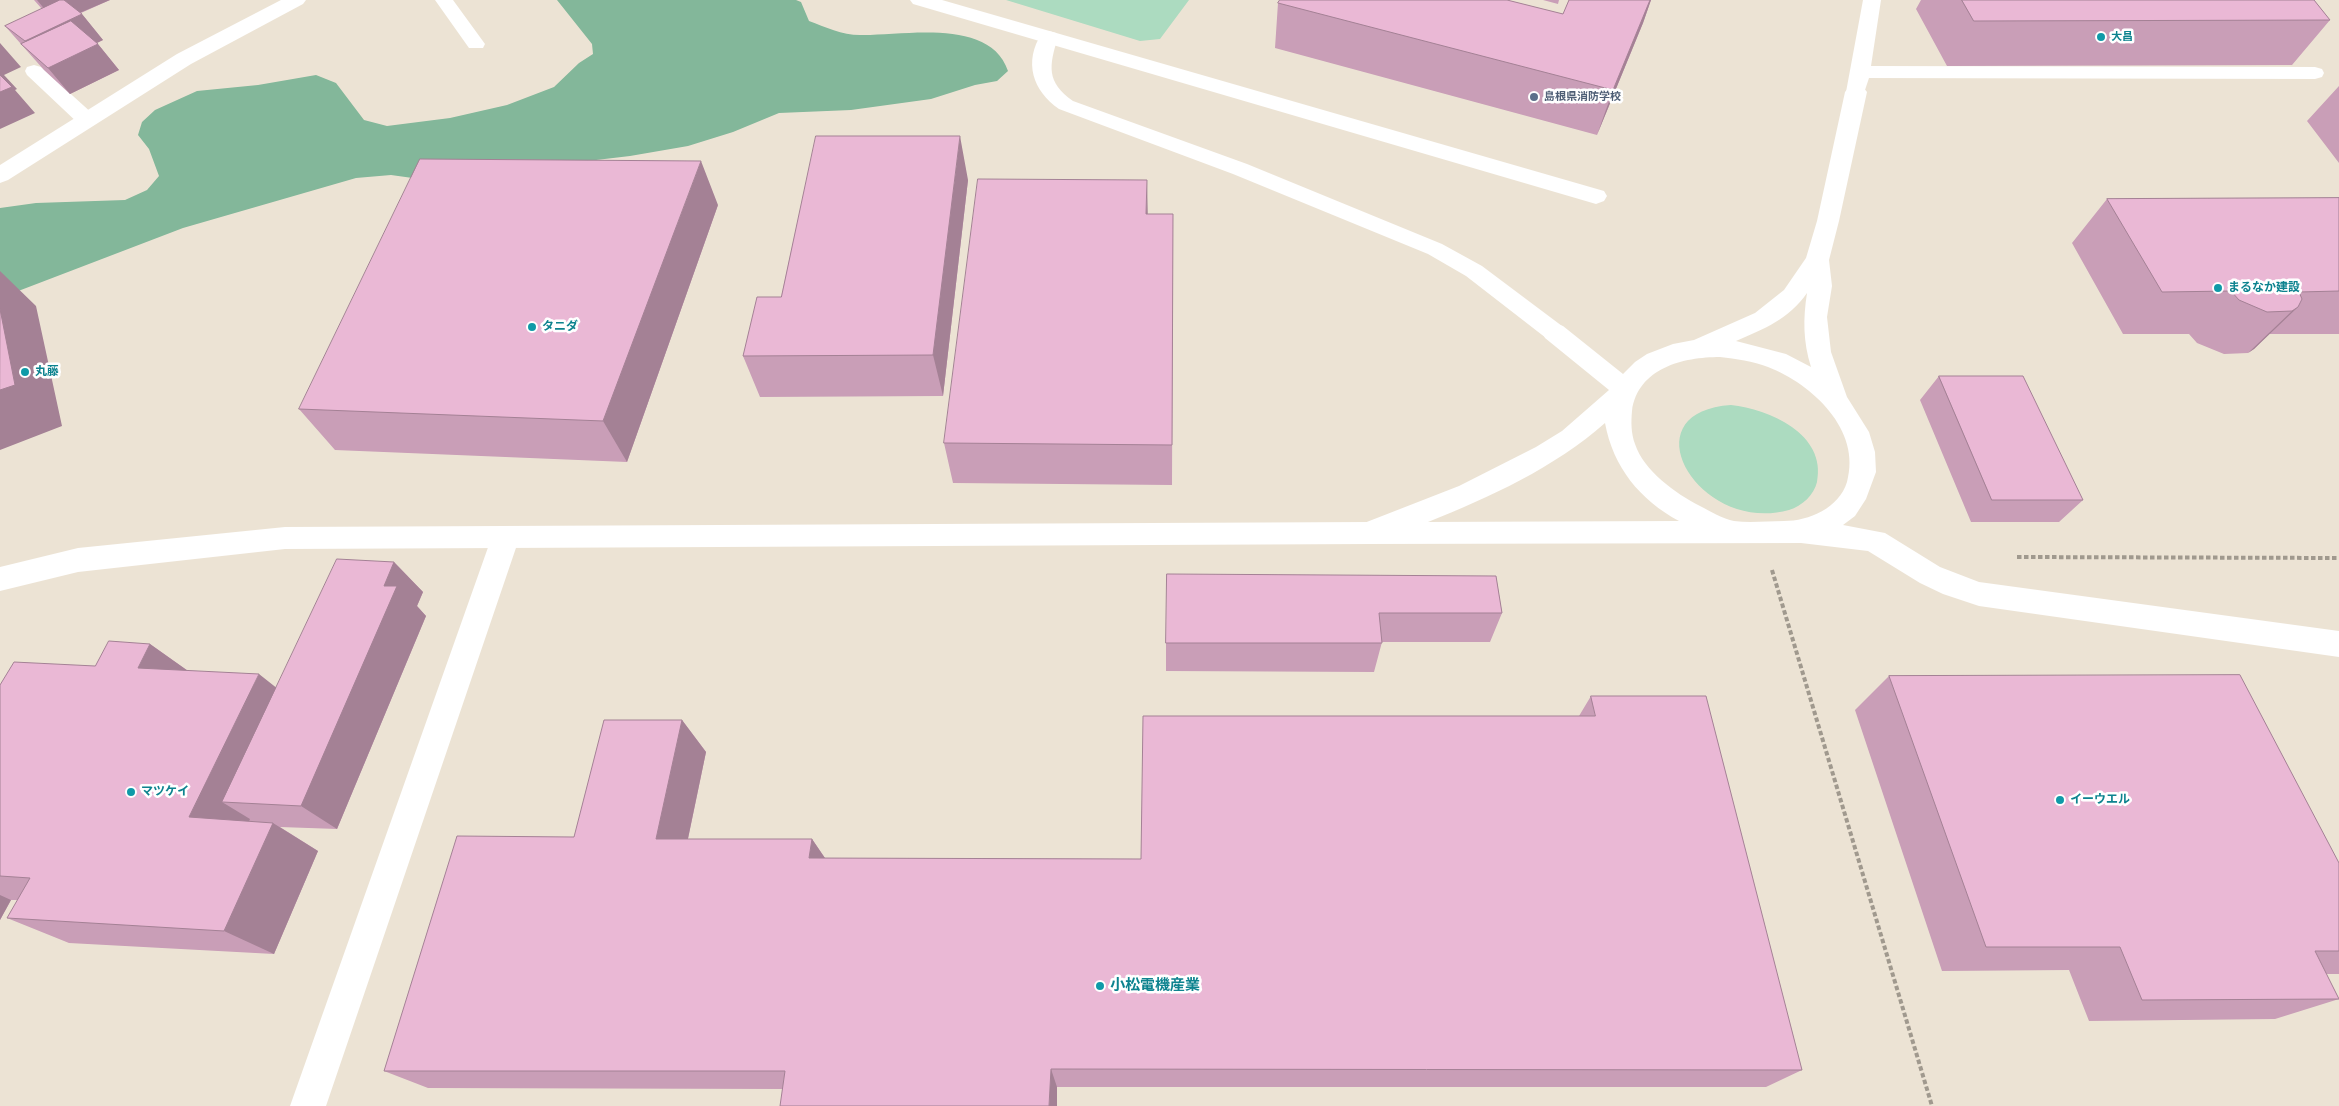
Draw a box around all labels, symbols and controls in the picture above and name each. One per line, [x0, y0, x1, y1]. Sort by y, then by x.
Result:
place label: 大昌 [2111, 30, 2133, 44]
marker: 大昌 [2095, 31, 2107, 43]
place label: 島根県消防学校 [1544, 90, 1621, 104]
marker: 島根県消防学校 [1528, 91, 1540, 103]
place label: まるなか建設 [2228, 281, 2300, 295]
marker: まるなか建設 [2212, 282, 2224, 294]
place label: タニダ [542, 320, 578, 334]
marker: タニダ [526, 321, 538, 333]
place label: 丸藤 [35, 365, 59, 379]
marker: 丸藤 [19, 366, 31, 378]
place label: マツケイ [141, 785, 189, 799]
marker: マツケイ [125, 786, 137, 798]
place label: イーウエル [2070, 793, 2130, 807]
marker: イーウエル [2054, 794, 2066, 806]
place label: 小松電機産業 [1110, 977, 1200, 995]
marker: 小松電機産業 [1094, 980, 1106, 992]

